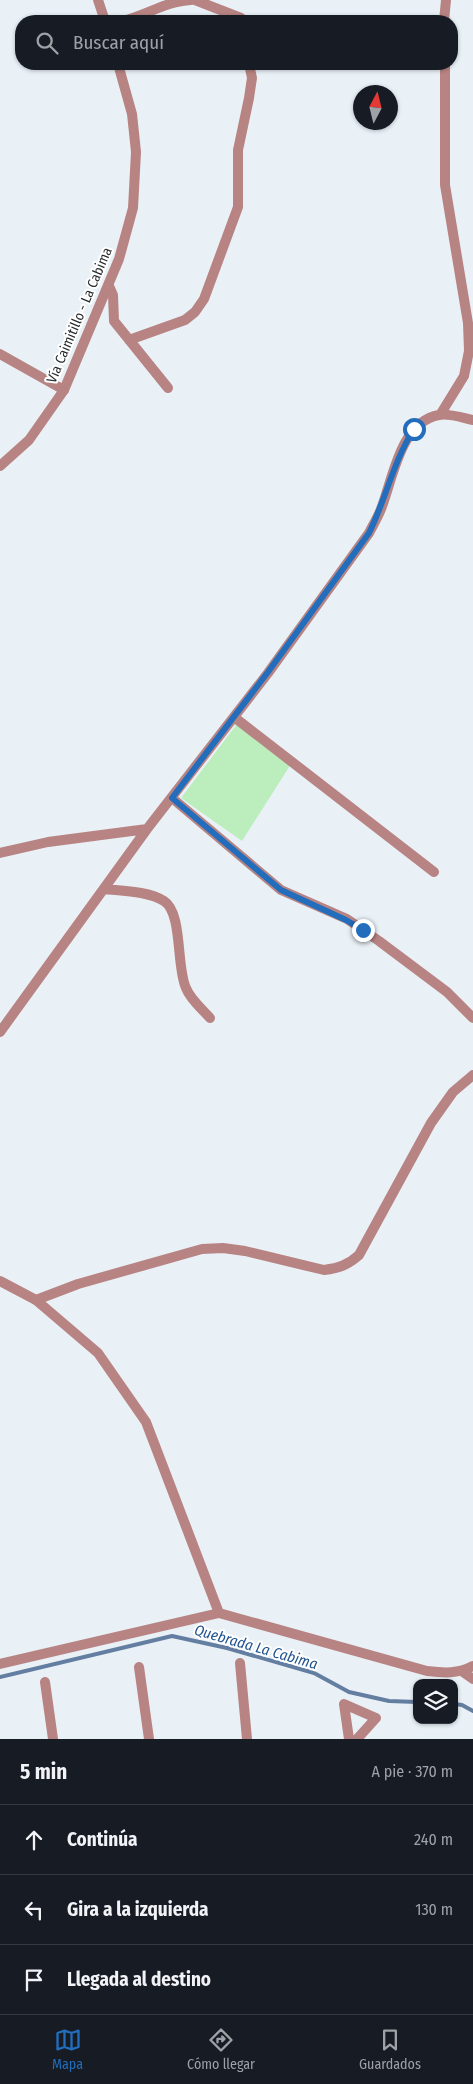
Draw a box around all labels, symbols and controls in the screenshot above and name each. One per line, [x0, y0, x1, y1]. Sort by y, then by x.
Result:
search box [15, 15, 458, 70]
icon: search [33, 29, 61, 57]
text: Buscar aquí [73, 31, 164, 54]
north arrow [353, 85, 398, 130]
street label: Vía Caimitillo - La Cabima [43, 245, 116, 386]
route start [403, 418, 426, 441]
route end [352, 919, 375, 942]
water label: Quebrada La Cabima [192, 1621, 320, 1673]
map controls [413, 1679, 458, 1724]
button: layers [413, 1679, 458, 1724]
text: 5 min [20, 1759, 67, 1785]
text: A pie · 370 m [372, 1762, 453, 1781]
icon: ahead [20, 1826, 48, 1854]
text: Continúa [67, 1828, 138, 1851]
text: 240 m [414, 1830, 453, 1849]
icon: left [20, 1896, 48, 1924]
text: Gira a la izquierda [67, 1898, 209, 1921]
text: 130 m [415, 1900, 453, 1919]
icon: arrive [20, 1966, 48, 1994]
text: Llegada al destino [67, 1968, 211, 1991]
tab: Mapa [52, 2026, 83, 2073]
tab: Cómo llegar [187, 2026, 255, 2073]
tab: Guardados [359, 2026, 421, 2073]

